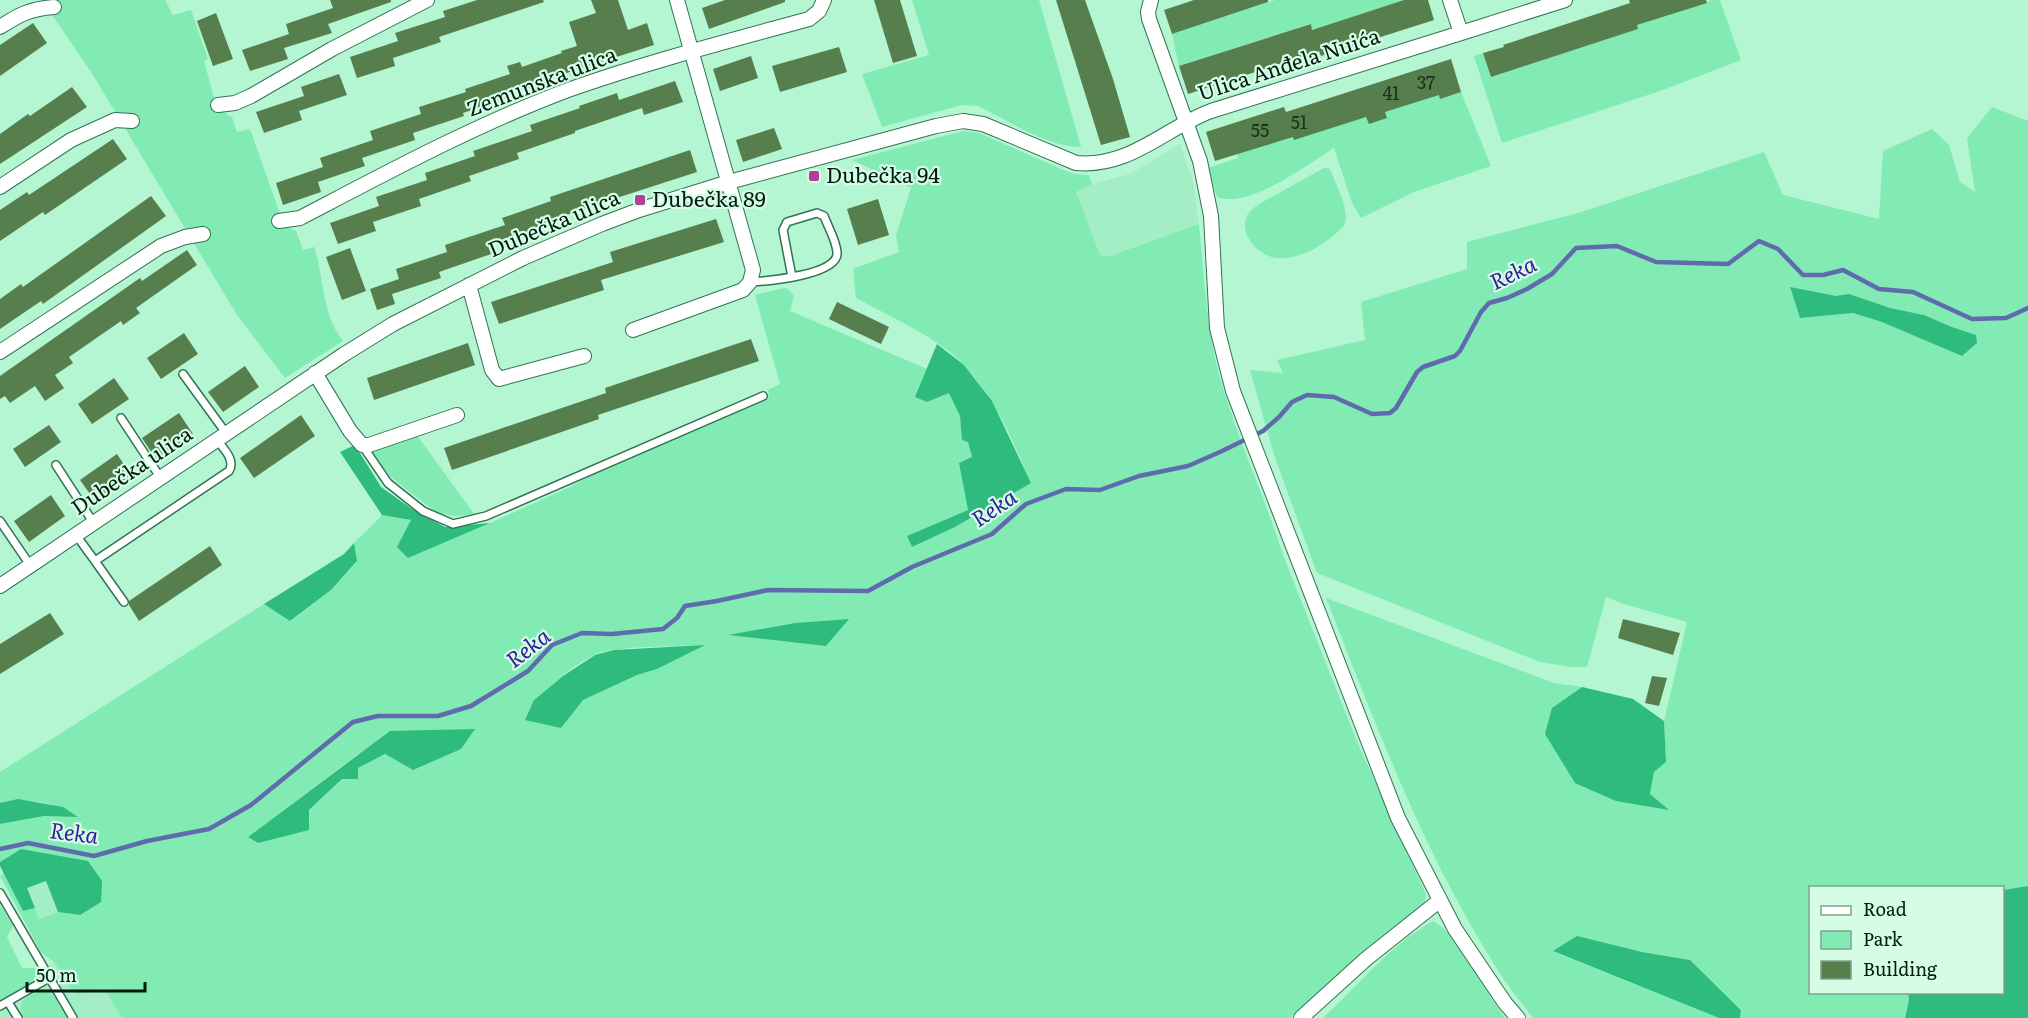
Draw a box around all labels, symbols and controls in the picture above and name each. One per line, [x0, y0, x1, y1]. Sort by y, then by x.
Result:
street label: Ulica Anđela Nuića [1193, 18, 1384, 107]
street label: Zemunska ulica [462, 37, 621, 122]
house number: 37 [1417, 68, 1435, 95]
house number: 41 [1382, 79, 1400, 106]
house number: 51 [1291, 108, 1307, 135]
house number: 55 [1251, 116, 1269, 143]
place label: Dubečka 94 [826, 158, 940, 189]
marker: Dubečka 94 [807, 169, 821, 183]
street label: Dubečka ulica [482, 180, 624, 263]
place label: Dubečka 89 [652, 182, 766, 213]
marker: Dubečka 89 [633, 193, 647, 207]
water label: Reka [1483, 246, 1542, 297]
street label: Dubečka ulica [64, 416, 198, 521]
water label: Reka [964, 479, 1023, 534]
water label: Reka [498, 619, 557, 675]
water label: Reka [48, 812, 101, 851]
legend [1809, 886, 2004, 994]
text: Road [1863, 895, 1907, 922]
text: Park [1863, 925, 1904, 952]
scale bar [27, 955, 146, 993]
text: Building [1863, 955, 1938, 982]
text: 50 m [36, 961, 77, 988]

